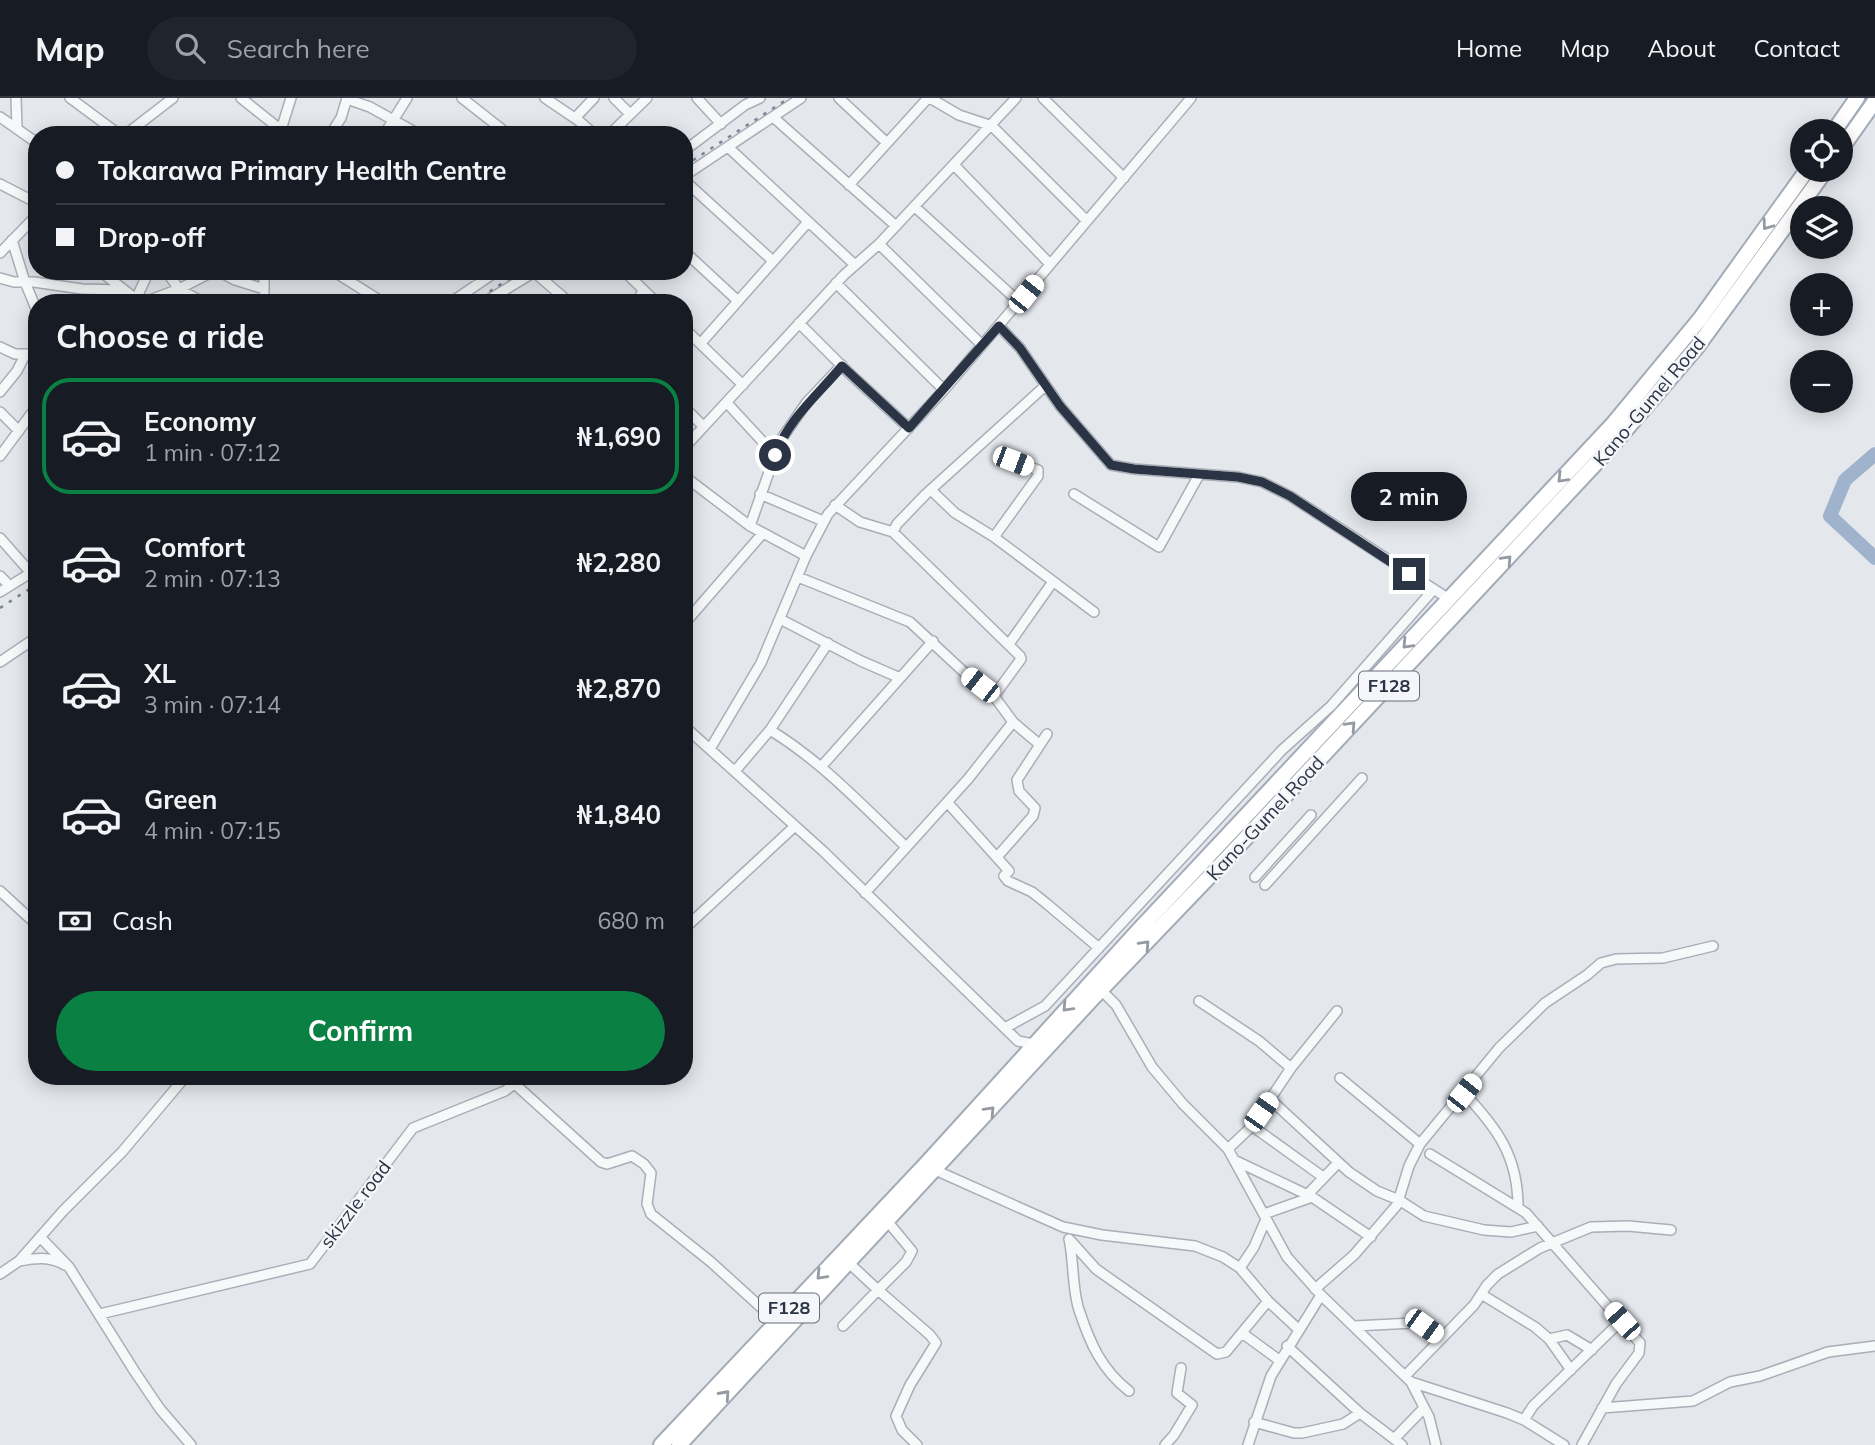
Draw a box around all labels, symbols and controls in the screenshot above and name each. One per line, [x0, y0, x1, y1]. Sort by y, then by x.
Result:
search box [147, 17, 637, 80]
text: Map [35, 28, 105, 69]
icon: search [171, 29, 209, 67]
text: Search here [227, 32, 370, 65]
text: Home [1456, 33, 1522, 63]
text: Map [1560, 33, 1610, 63]
text: About [1648, 33, 1716, 63]
text: Contact [1754, 33, 1840, 63]
map controls [1790, 119, 1853, 413]
button: locate [1790, 119, 1853, 182]
text: Tokarawa Primary Health Centre [98, 154, 507, 187]
button: layers [1790, 196, 1853, 259]
one-way arrow [1763, 217, 1775, 230]
text: Drop-off [98, 221, 205, 254]
car [1005, 271, 1048, 317]
button: + [1790, 273, 1853, 336]
text: Choose a ride [56, 316, 264, 356]
street label: Kano-Gumel Road [1588, 331, 1710, 471]
button: − [1790, 350, 1853, 413]
icon: car [60, 405, 123, 468]
text: Economy [144, 405, 256, 438]
text: ₦1,690 [577, 420, 661, 453]
text: 1 min · 07:12 [144, 438, 281, 467]
route start [759, 439, 791, 471]
car [990, 444, 1037, 478]
one-way arrow [1558, 470, 1571, 483]
callout: 2 min [1351, 472, 1467, 522]
text: 2 min [1379, 482, 1439, 511]
icon: car [60, 531, 123, 594]
text: Comfort [144, 531, 245, 564]
text: ₦2,280 [577, 546, 661, 579]
one-way arrow [1498, 555, 1511, 568]
route end [1393, 558, 1425, 590]
text: 2 min · 07:13 [144, 564, 281, 593]
one-way arrow [1402, 636, 1415, 649]
icon: car [60, 657, 123, 720]
text: XL [144, 657, 176, 690]
car [957, 664, 1004, 706]
text: ₦2,870 [577, 672, 661, 705]
road number: F128 [1359, 672, 1419, 700]
text: 3 min · 07:14 [144, 690, 281, 719]
one-way arrow [1343, 721, 1356, 734]
street label: Kano-Gumel Road [1201, 751, 1329, 885]
icon: car [60, 783, 123, 846]
text: Green [144, 783, 217, 816]
text: ₦1,840 [577, 798, 661, 831]
text: 4 min · 07:15 [144, 816, 281, 845]
icon: cash [56, 902, 94, 940]
text: Cash [112, 904, 173, 937]
text: 680 m [597, 906, 665, 935]
one-way arrow [1137, 940, 1149, 953]
button: Confirm [56, 991, 665, 1071]
one-way arrow [1063, 999, 1076, 1012]
car [1443, 1070, 1486, 1116]
car [1241, 1089, 1282, 1135]
one-way arrow [981, 1106, 994, 1119]
street label: skizzle road [314, 1155, 396, 1253]
one-way arrow [817, 1267, 830, 1280]
road number: F128 [759, 1294, 819, 1322]
car [1601, 1298, 1644, 1344]
car [1401, 1305, 1448, 1347]
one-way arrow [717, 1390, 730, 1403]

